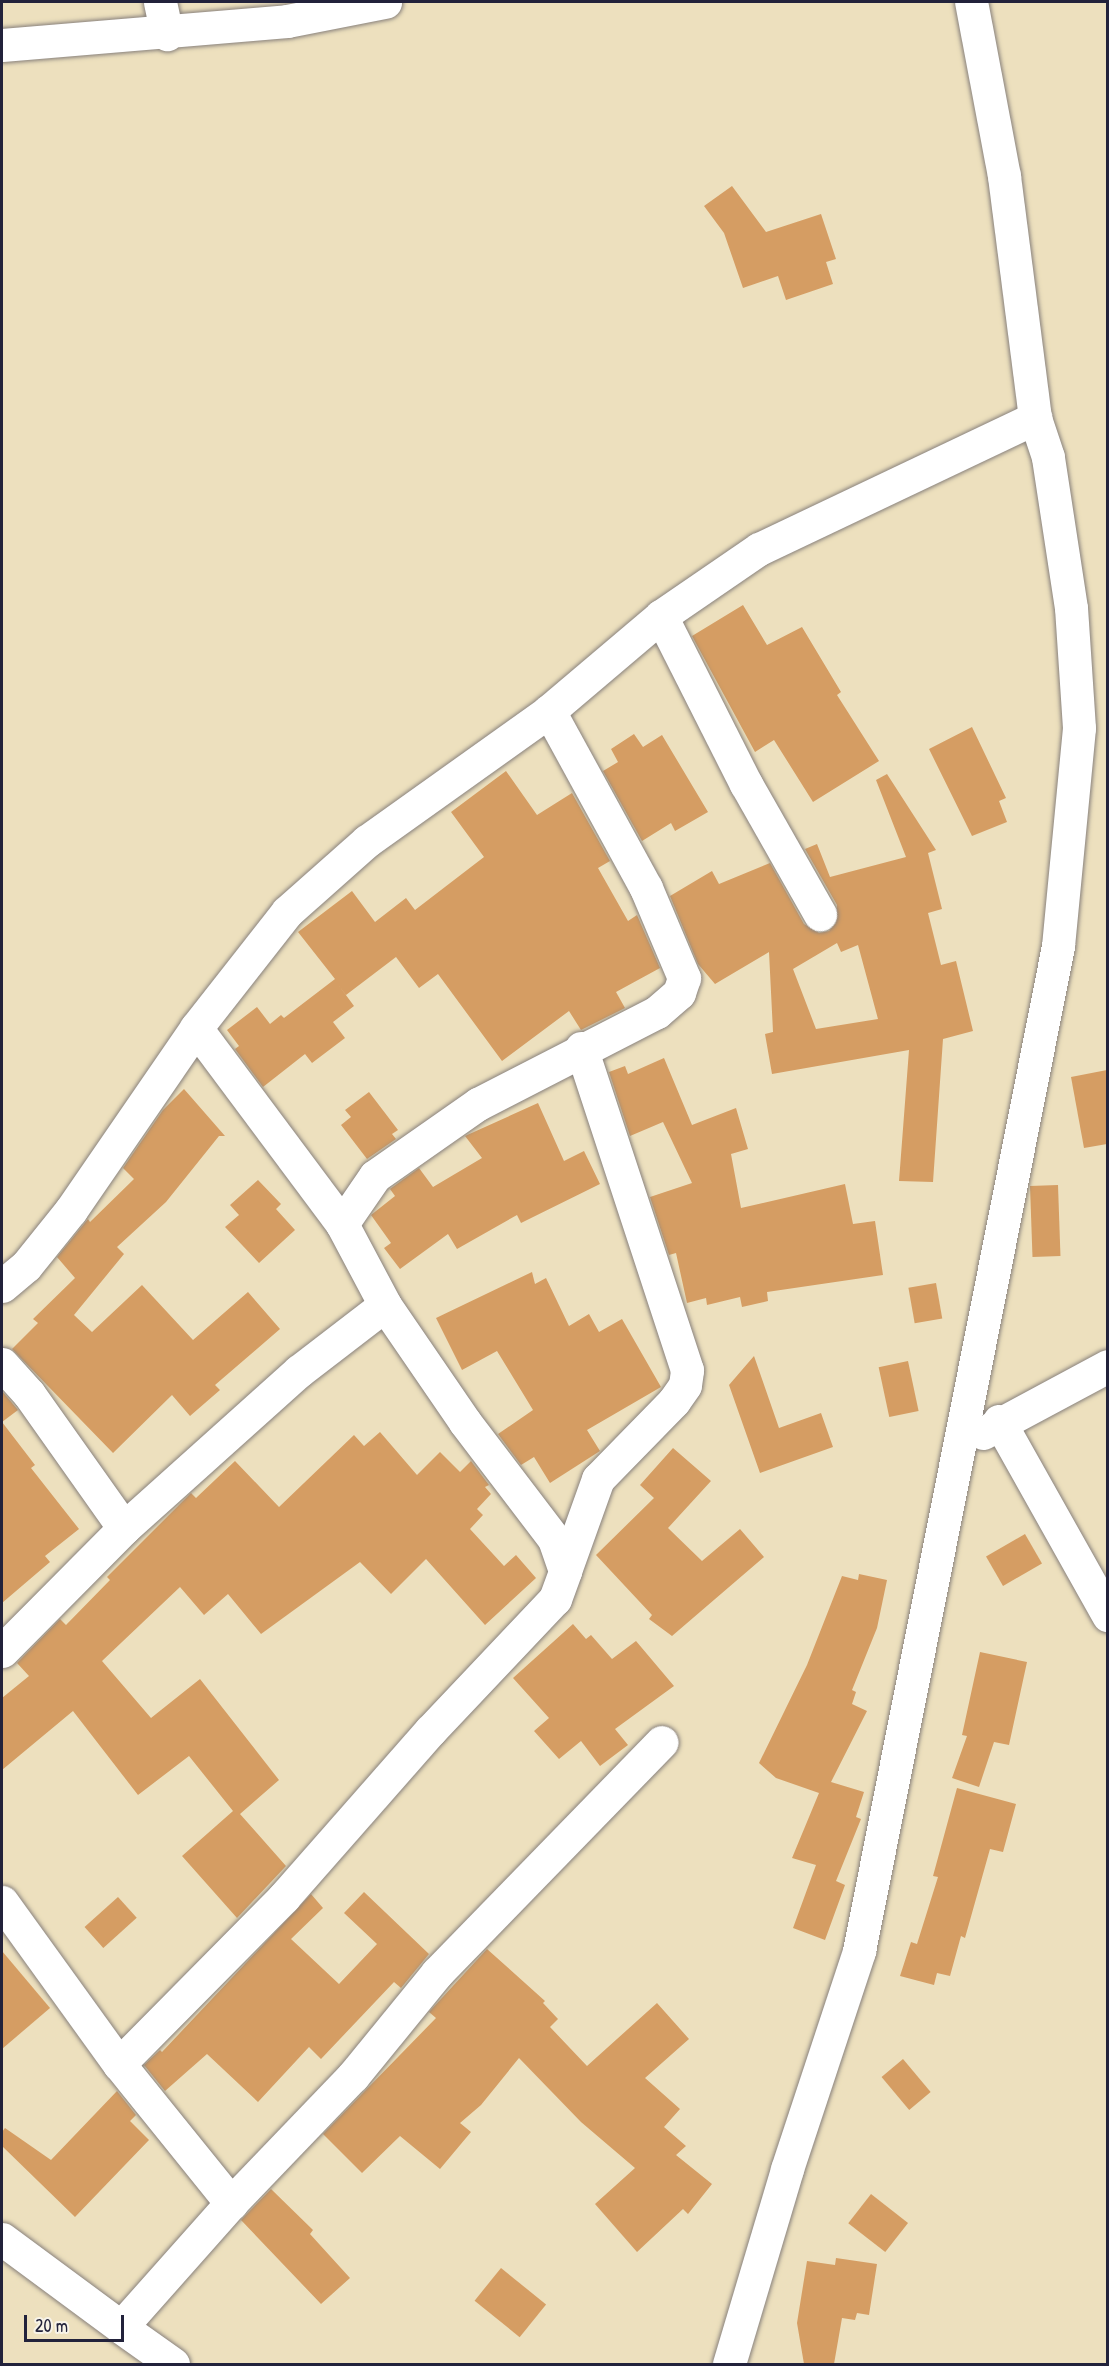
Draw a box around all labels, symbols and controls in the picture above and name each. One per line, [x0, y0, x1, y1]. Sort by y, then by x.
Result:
scale bar [27, 2303, 128, 2341]
text: 20 m [35, 2313, 68, 2338]

